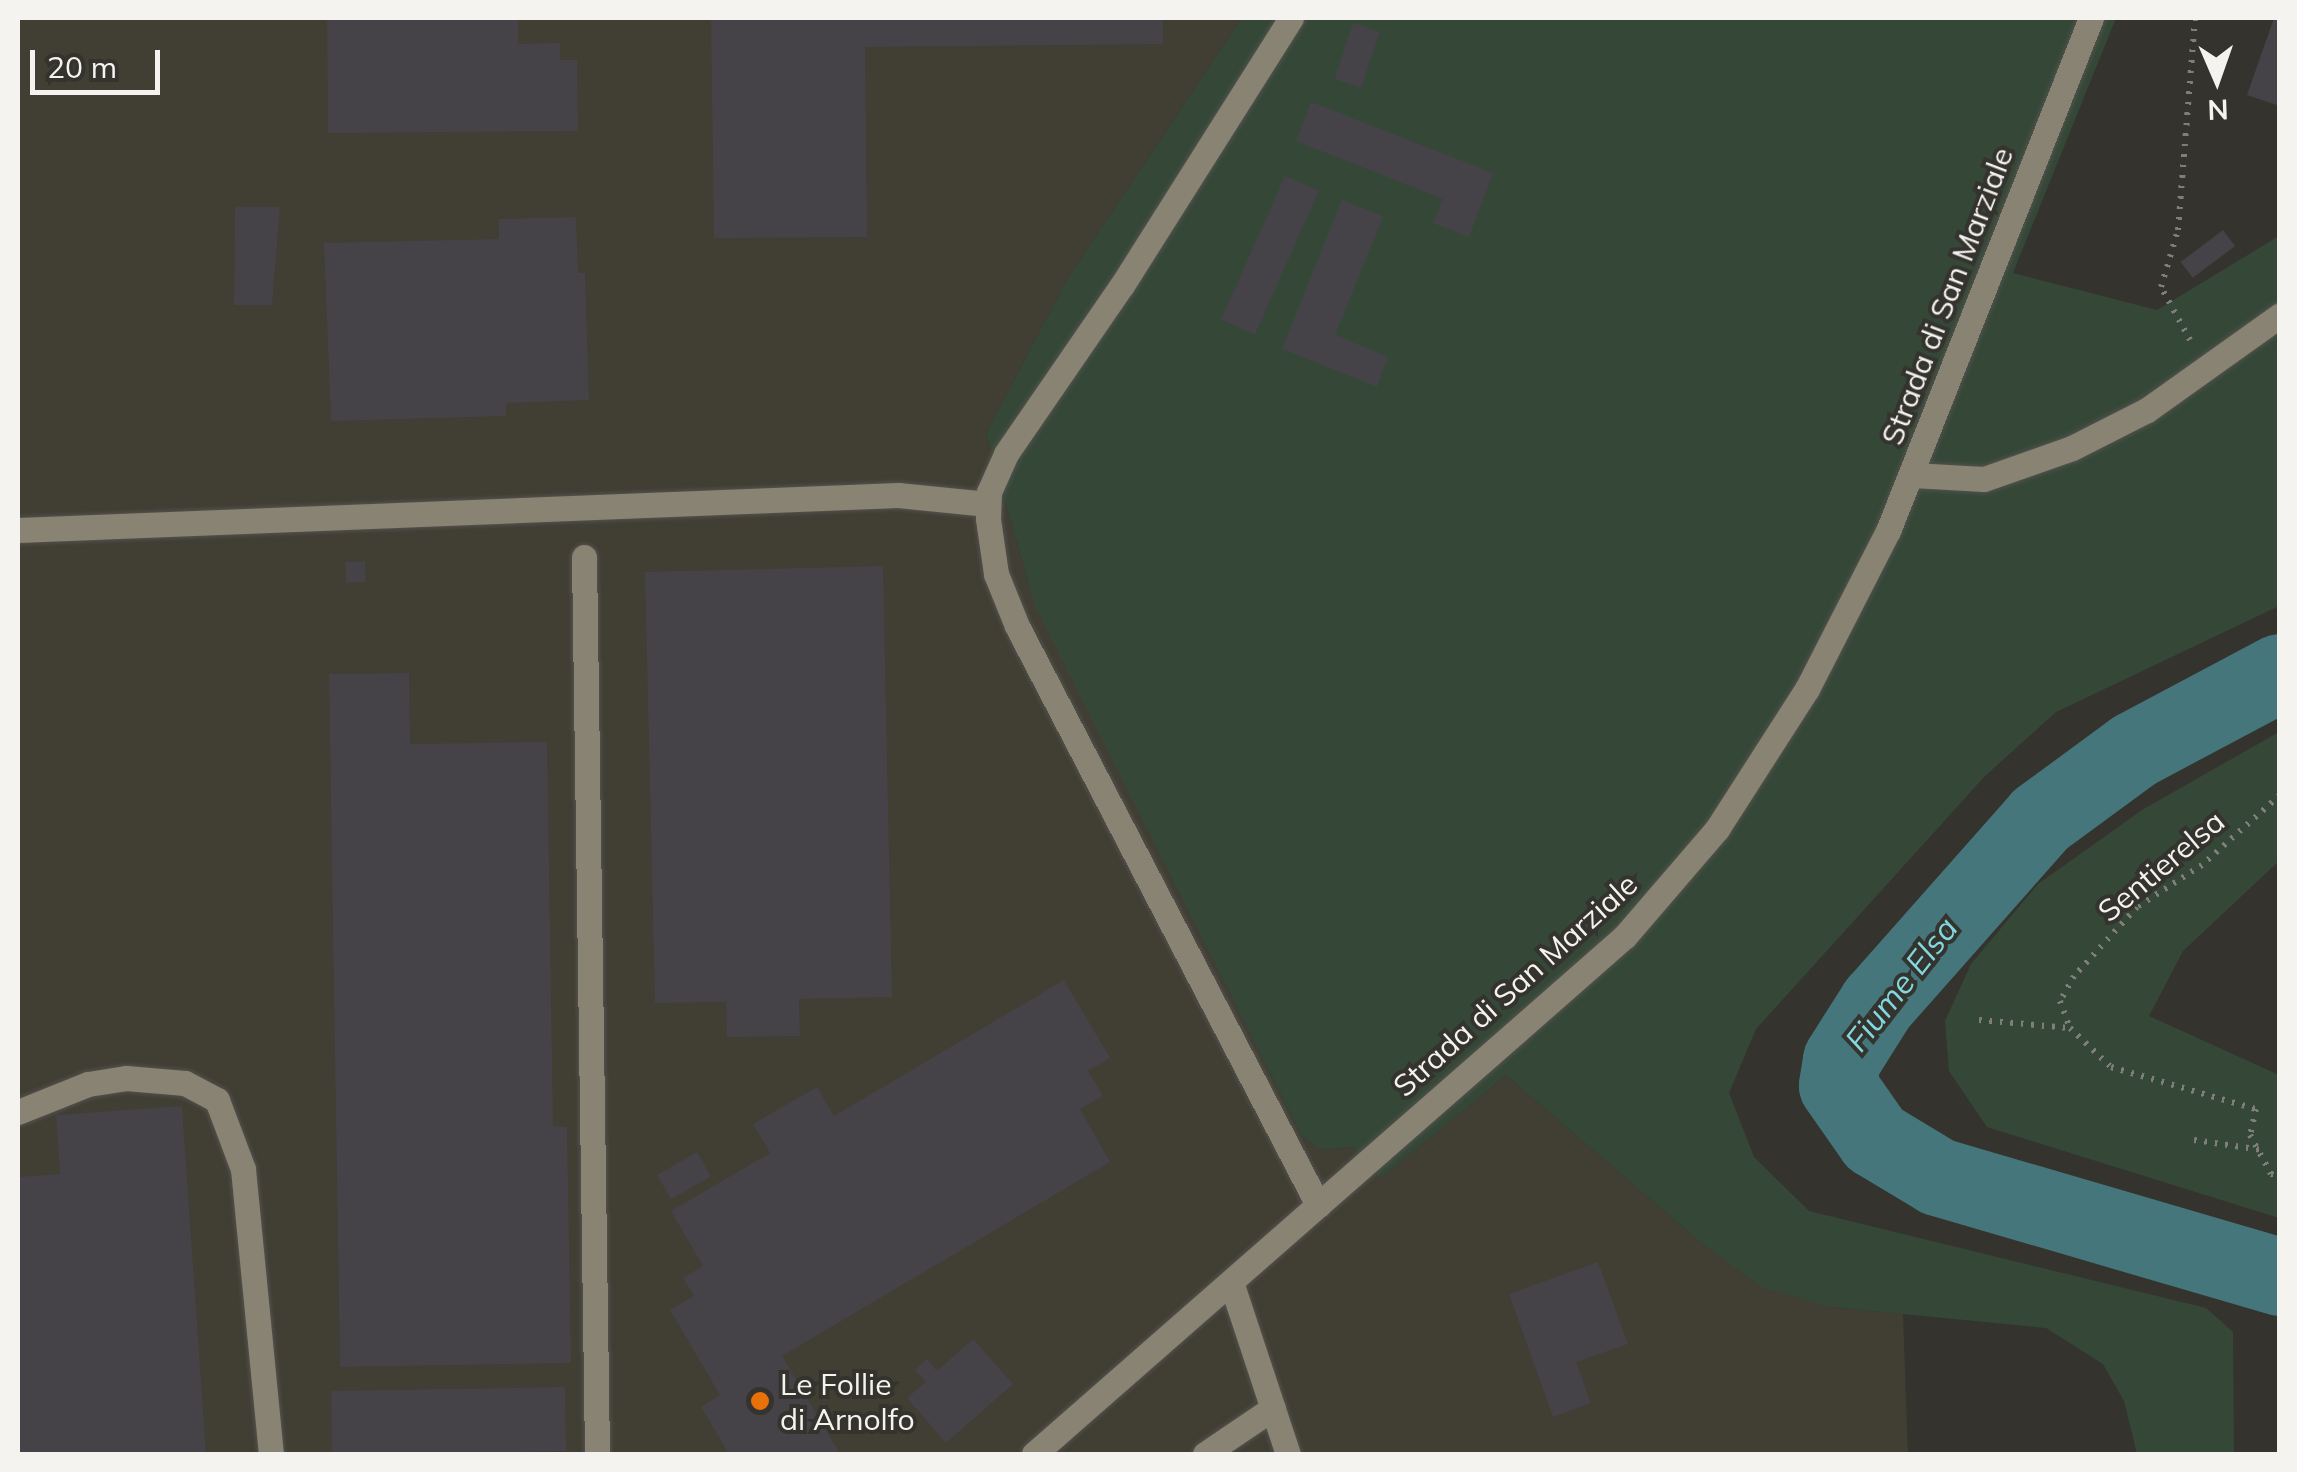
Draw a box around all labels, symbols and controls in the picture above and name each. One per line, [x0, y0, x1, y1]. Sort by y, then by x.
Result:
scale bar [35, 30, 165, 92]
north arrow [2167, 30, 2267, 130]
text: 20 m [47, 48, 117, 86]
text: N [2207, 93, 2229, 128]
street label: Strada di San Marziale [1874, 142, 2020, 450]
street label: Sentierelsa [2091, 803, 2231, 929]
street label: Strada di San Marziale [1386, 866, 1644, 1104]
water label: Fiume Elsa [1837, 909, 1965, 1059]
place label: Le Follie di Arnolfo [780, 1366, 915, 1436]
marker: Le Follie di Arnolfo [749, 1390, 771, 1412]

